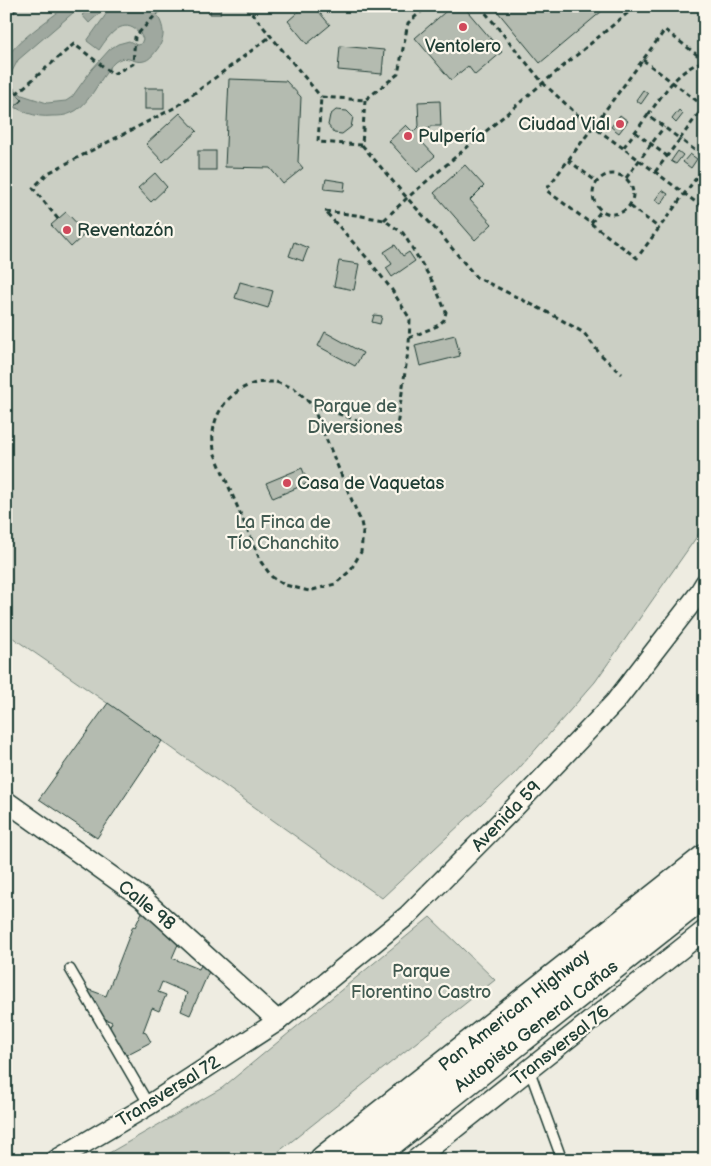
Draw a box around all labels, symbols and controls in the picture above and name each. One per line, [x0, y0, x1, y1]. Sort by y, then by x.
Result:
marker: Ventolero [457, 21, 469, 33]
place label: Ventolero [425, 36, 501, 57]
place label: Ciudad Vial [518, 114, 610, 135]
marker: Ciudad Vial [614, 118, 626, 130]
place label: Pulpería [418, 126, 485, 147]
marker: Pulpería [402, 130, 414, 142]
place label: Reventazón [77, 220, 174, 241]
marker: Reventazón [61, 224, 73, 236]
park label: Parque de Diversiones [307, 396, 403, 438]
place label: Casa de Vaquetas [297, 473, 445, 494]
marker: Casa de Vaquetas [281, 477, 293, 489]
park label: La Finca de Tío Chanchito [227, 512, 339, 554]
street label: Avenida 59 [468, 777, 545, 856]
street label: Calle 98 [114, 876, 179, 935]
street label: Pan American Highway [435, 944, 595, 1076]
street label: Autopista General Cañas [450, 956, 622, 1097]
park label: Parque Florentino Castro [351, 961, 491, 1003]
street label: Transversal 76 [507, 1001, 613, 1090]
street label: Transversal 72 [113, 1051, 224, 1132]

